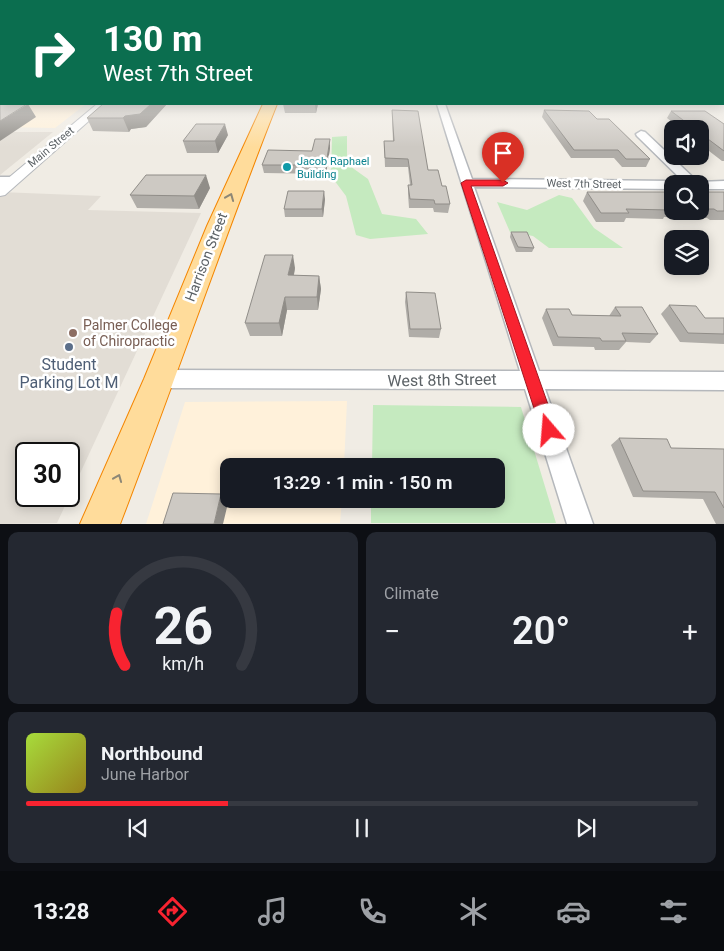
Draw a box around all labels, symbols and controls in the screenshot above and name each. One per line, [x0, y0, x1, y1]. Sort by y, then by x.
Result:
text: 130 m [103, 19, 202, 60]
icon: right [20, 20, 85, 85]
text: West 7th Street [103, 61, 253, 86]
map controls [664, 120, 709, 275]
button: sound [664, 120, 709, 165]
street label: Main Street [25, 124, 77, 170]
pin [482, 132, 524, 183]
icon: arrive [489, 139, 517, 167]
place label: Jacob Raphael Building [297, 155, 369, 181]
marker: Jacob Raphael Building [281, 161, 293, 173]
button: search [664, 175, 709, 220]
street label: West 7th Street [546, 177, 622, 191]
one-way arrow [224, 193, 234, 202]
street label: Harrison Street [182, 210, 230, 304]
button: layers [664, 230, 709, 275]
place label: Palmer College of Chiropractic [83, 317, 177, 349]
marker: Palmer College of Chiropractic [67, 327, 79, 339]
marker: Student Parking Lot M [63, 341, 75, 353]
place label: Student Parking Lot M [20, 355, 118, 392]
street label: West 8th Street [387, 370, 497, 390]
position arrow [522, 403, 574, 455]
speed limit sign: 30 [15, 442, 80, 507]
text: 13:29 · 1 min · 150 m [272, 471, 453, 494]
one-way arrow [112, 474, 122, 483]
text: Climate [384, 584, 439, 603]
text: 26 [153, 596, 213, 657]
text: 20° [512, 609, 570, 653]
text: − [384, 615, 400, 648]
text: + [682, 615, 698, 648]
text: km/h [162, 653, 204, 674]
text: Northbound [101, 742, 203, 765]
text: June Harbor [101, 765, 189, 784]
icon: previous [124, 814, 152, 842]
icon: pause [348, 814, 376, 842]
icon: next [572, 814, 600, 842]
icon: directions [155, 894, 190, 929]
icon: music [255, 894, 290, 929]
icon: phone [355, 894, 390, 929]
icon: climate [456, 894, 491, 929]
icon: car [556, 894, 591, 929]
icon: filters [656, 894, 691, 929]
text: 13:28 [33, 899, 89, 924]

